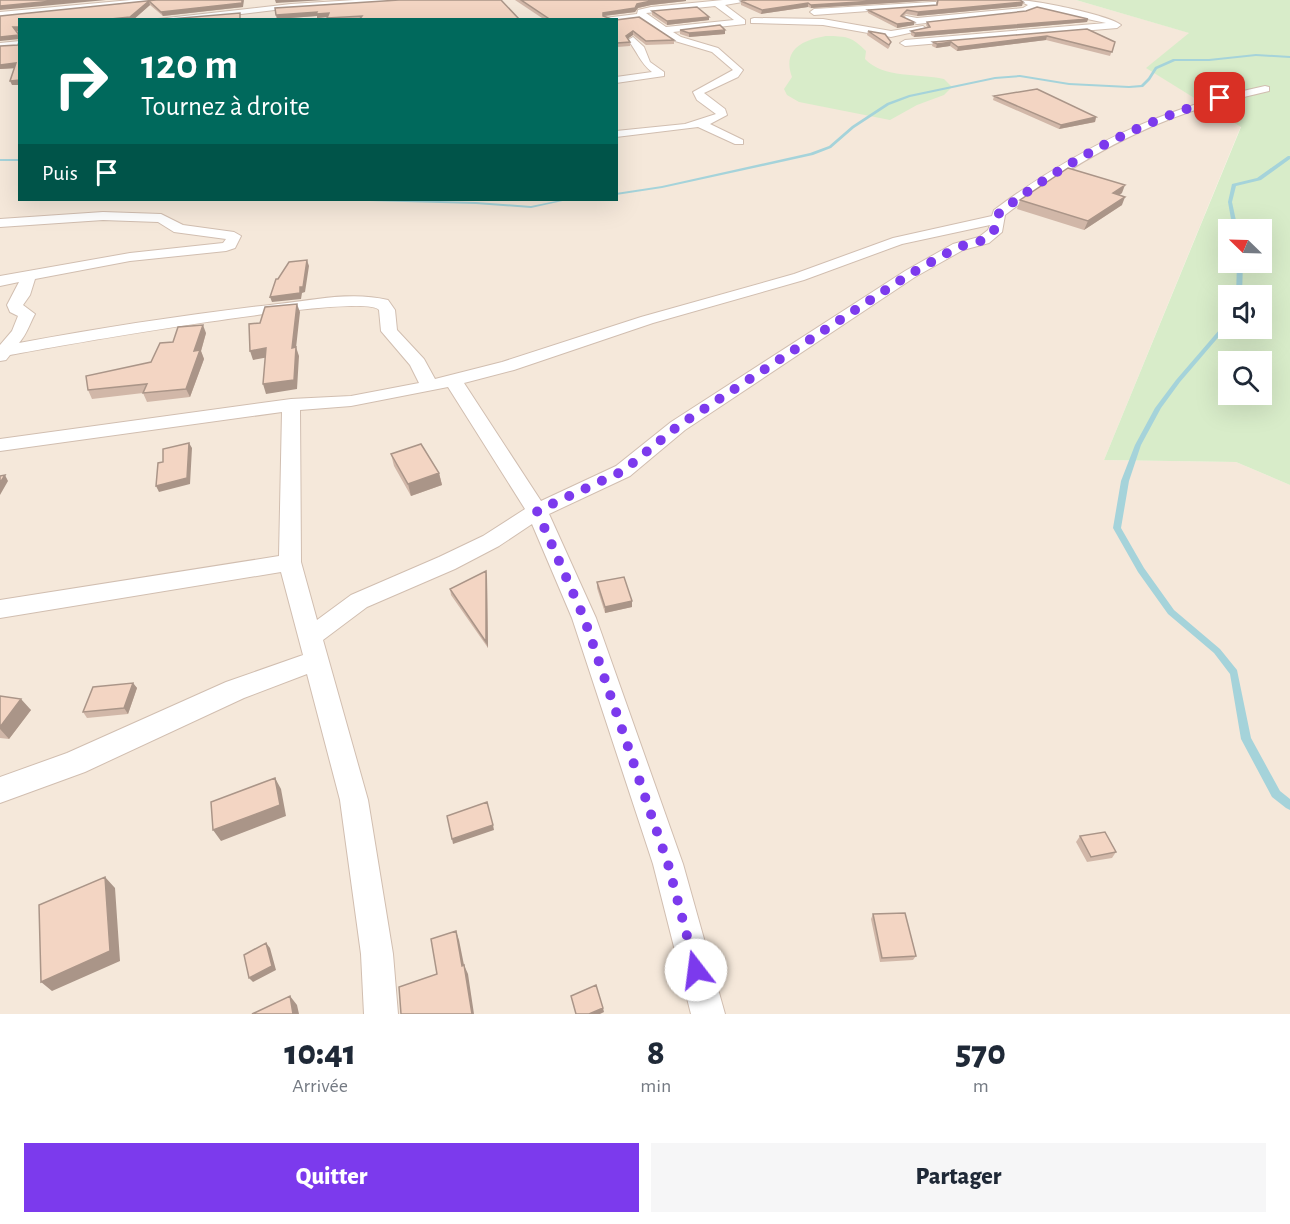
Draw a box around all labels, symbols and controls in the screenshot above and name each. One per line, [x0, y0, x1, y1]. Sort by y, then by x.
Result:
icon: right [42, 42, 120, 120]
text: 120 m [141, 44, 238, 86]
pin [1194, 72, 1245, 123]
icon: arrive [1203, 81, 1236, 114]
text: Tournez à droite [141, 93, 310, 120]
icon: arrive [90, 156, 123, 189]
text: Puis [42, 162, 78, 184]
north arrow [1218, 219, 1272, 273]
map controls [1218, 219, 1272, 405]
button: sound [1218, 285, 1272, 339]
button: search [1218, 351, 1272, 405]
position arrow [664, 938, 728, 1002]
text: 10:41 [284, 1035, 356, 1071]
text: 8 [647, 1035, 665, 1071]
text: 570 [956, 1035, 1006, 1071]
text: Arrivée [292, 1076, 348, 1096]
text: min [640, 1076, 671, 1096]
text: m [973, 1076, 989, 1096]
button: Quitter [24, 1143, 639, 1212]
button: Partager [651, 1143, 1266, 1212]

